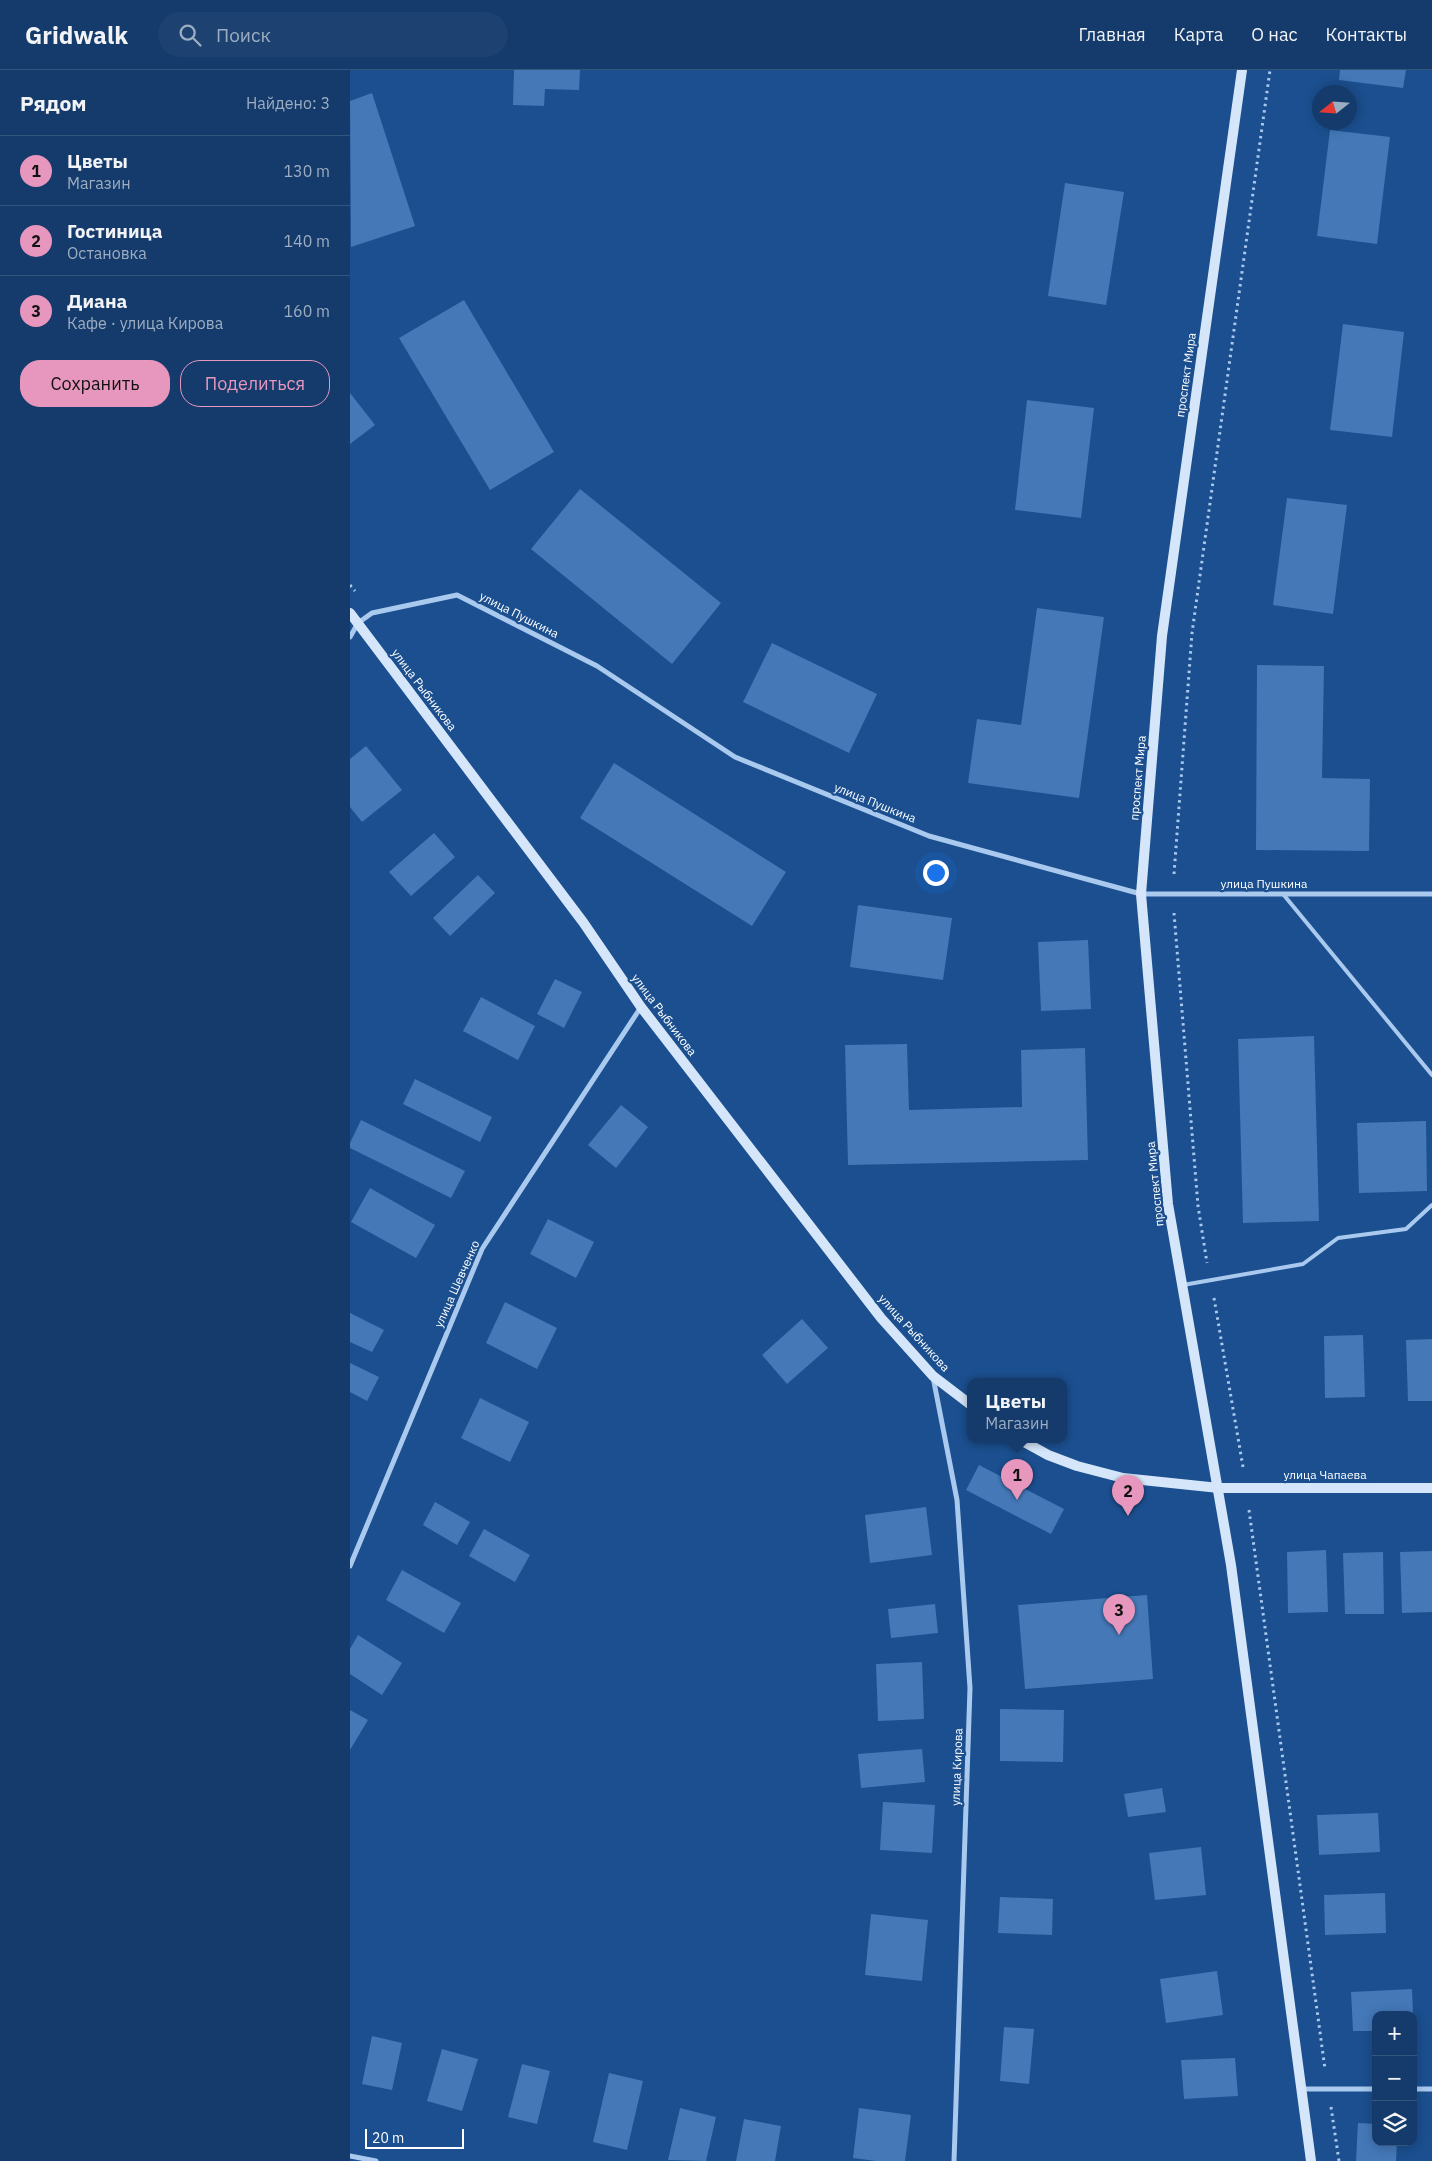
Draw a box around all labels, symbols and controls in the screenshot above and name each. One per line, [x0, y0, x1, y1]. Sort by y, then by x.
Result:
search box [158, 12, 508, 57]
text: Gridwalk [25, 19, 128, 51]
icon: search [176, 21, 204, 49]
text: Поиск [216, 23, 271, 47]
text: Главная [1078, 23, 1146, 46]
text: Карта [1174, 23, 1223, 46]
text: О нас [1251, 23, 1298, 46]
text: Контакты [1326, 23, 1407, 46]
north arrow [1312, 85, 1357, 130]
text: Рядом [20, 89, 87, 117]
text: Найдено: 3 [246, 93, 330, 113]
text: Цветы [67, 149, 128, 173]
text: 1 [31, 161, 41, 181]
text: 130 m [283, 161, 330, 181]
text: Магазин [67, 173, 131, 193]
text: Гостиница [67, 219, 162, 243]
text: 2 [31, 231, 41, 251]
text: 140 m [283, 231, 330, 251]
text: Остановка [67, 243, 147, 263]
text: Диана [67, 289, 127, 313]
text: 3 [31, 301, 41, 321]
text: 160 m [283, 301, 330, 321]
text: Кафе · улица Кирова [67, 313, 223, 333]
street label: проспект Мира [1172, 331, 1199, 418]
button: Сохранить [20, 360, 170, 407]
button: Поделиться [180, 360, 330, 407]
street label: улица Пушкина [477, 588, 562, 641]
street label: улица Рыбникова [389, 646, 461, 734]
street label: проспект Мира [1126, 734, 1149, 821]
street label: улица Пушкина [832, 779, 919, 826]
your location [923, 860, 949, 886]
street label: улица Пушкина [1220, 876, 1308, 891]
street label: улица Рыбникова [629, 971, 701, 1059]
street label: проспект Мира [1143, 1140, 1166, 1227]
street label: улица Шевченко [431, 1238, 483, 1330]
street label: улица Рыбникова [876, 1291, 953, 1375]
popup [967, 1378, 1067, 1443]
text: Цветы [985, 1389, 1046, 1413]
text: Магазин [985, 1413, 1049, 1433]
pin: 1 [1001, 1459, 1033, 1500]
street label: улица Чапаева [1283, 1467, 1367, 1482]
pin: 2 [1112, 1475, 1144, 1516]
pin: 3 [1103, 1594, 1135, 1635]
street label: улица Кирова [948, 1727, 965, 1806]
map controls [1372, 2011, 1417, 2146]
button: + [1372, 2011, 1417, 2056]
button: − [1372, 2056, 1417, 2101]
button: layers [1372, 2101, 1417, 2146]
scale bar [365, 2126, 464, 2149]
text: 20 m [372, 2129, 404, 2147]

